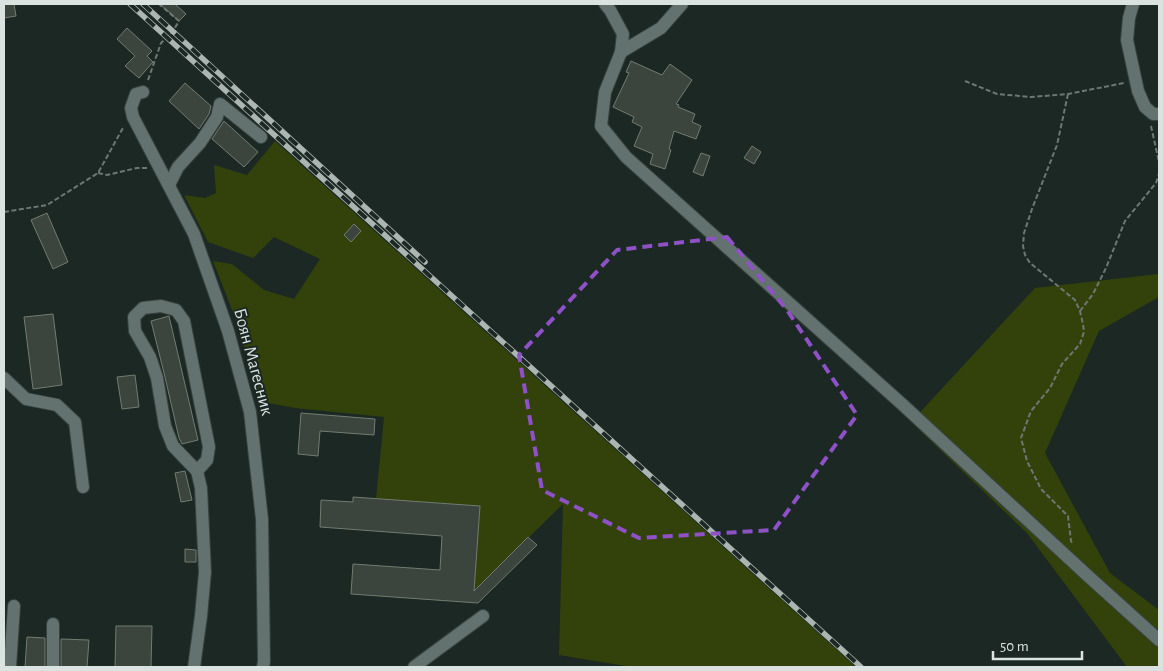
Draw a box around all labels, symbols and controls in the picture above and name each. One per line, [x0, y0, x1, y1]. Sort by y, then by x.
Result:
street label: Боян Магесник [230, 306, 276, 418]
scale bar [993, 628, 1082, 660]
text: 50 m [1000, 639, 1029, 654]

